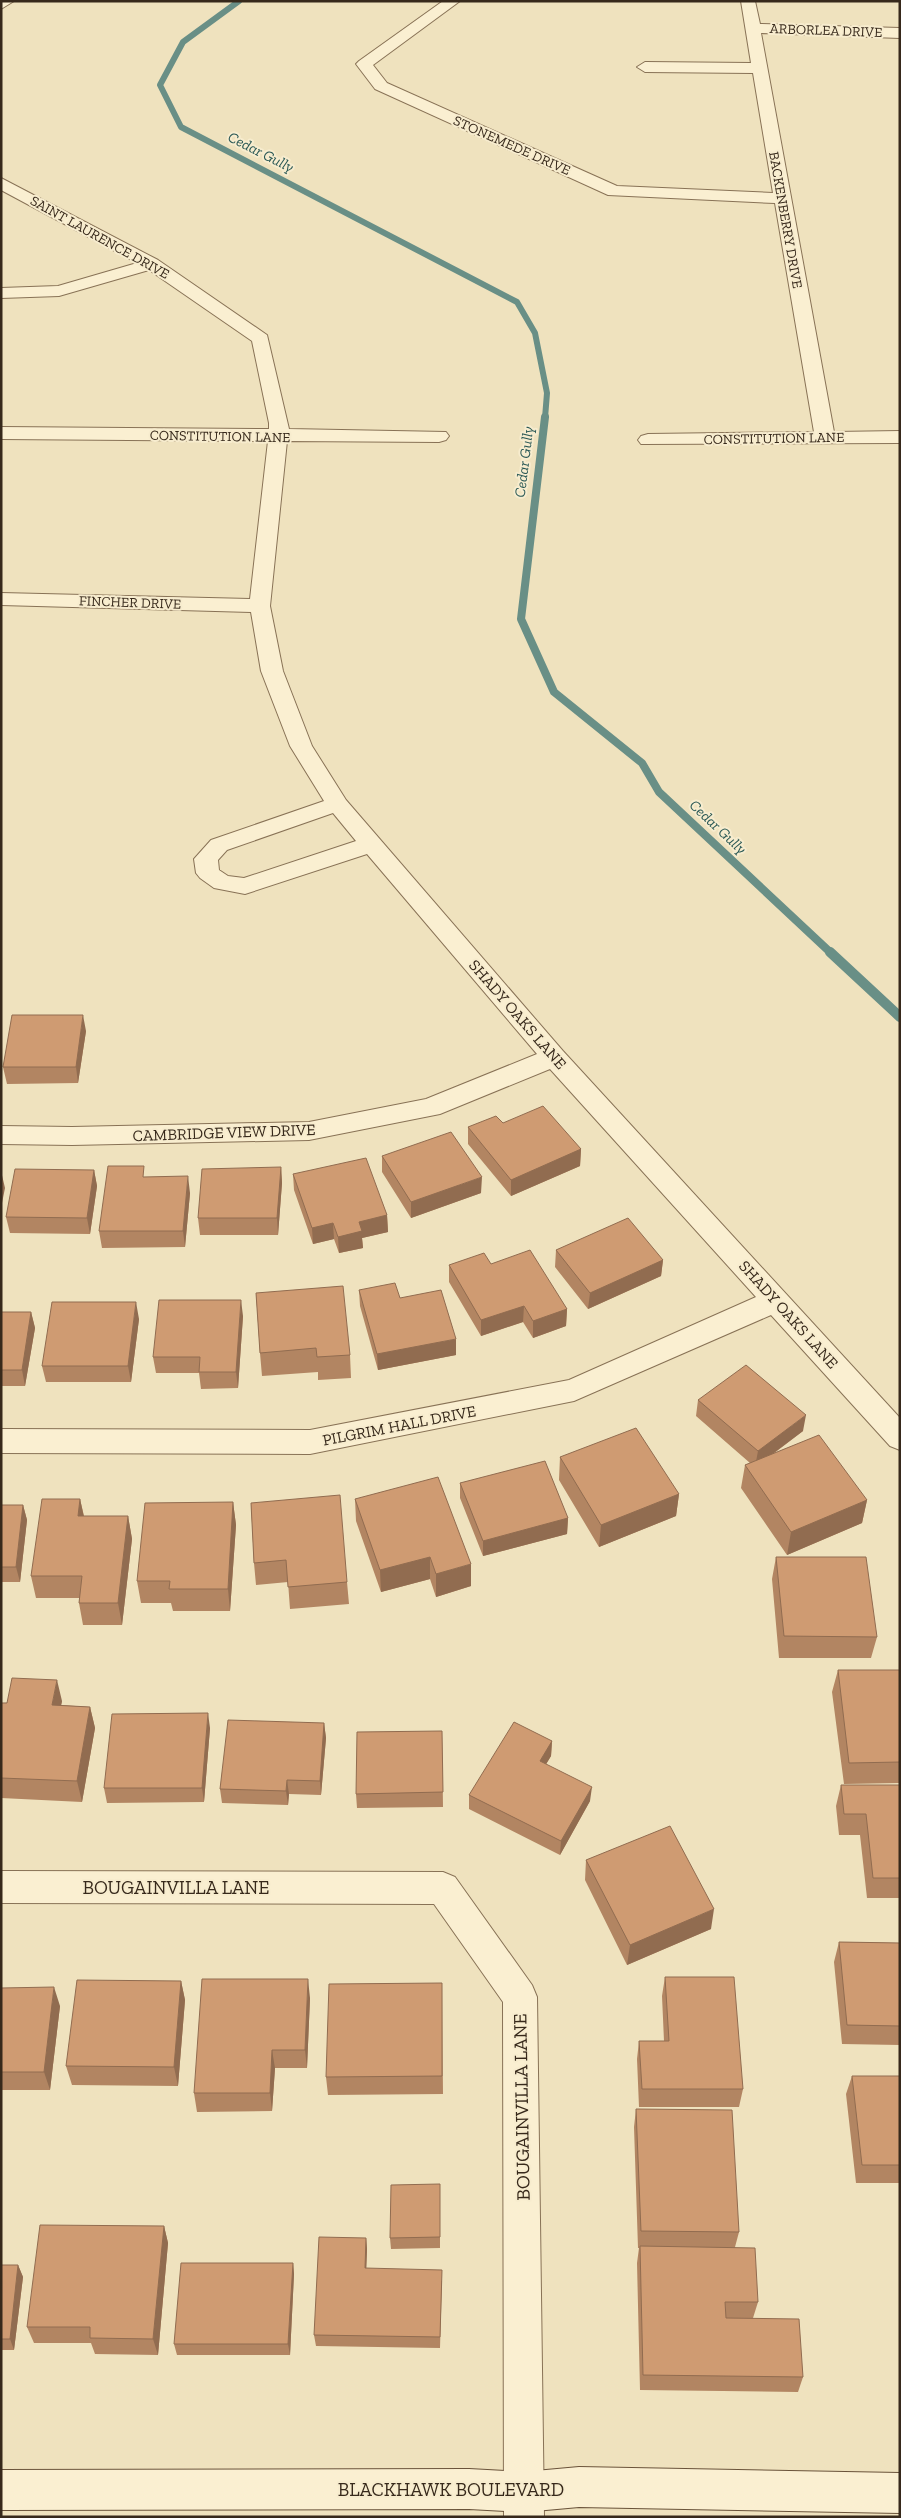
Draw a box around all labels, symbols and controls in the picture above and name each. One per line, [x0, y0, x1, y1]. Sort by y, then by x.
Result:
street label: ARBORLEA DRIVE [769, 20, 883, 41]
street label: STONEMEDE DRIVE [451, 112, 573, 179]
water label: Cedar Gully [225, 128, 297, 176]
street label: BACKENBERRY DRIVE [765, 150, 806, 290]
street label: SAINT LAURENCE DRIVE [27, 192, 172, 283]
water label: Cedar Gully [511, 425, 537, 499]
street label: CONSTITUTION LANE [150, 427, 290, 446]
street label: CONSTITUTION LANE [704, 429, 844, 448]
street label: FINCHER DRIVE [79, 592, 181, 613]
water label: Cedar Gully [686, 796, 750, 858]
street label: SHADY OAKS LANE [465, 956, 570, 1073]
street label: CAMBRIDGE VIEW DRIVE [132, 1120, 316, 1145]
street label: SHADY OAKS LANE [735, 1256, 842, 1372]
street label: PILGRIM HALL DRIVE [321, 1401, 477, 1450]
street label: BOUGAINVILLA LANE [82, 1876, 270, 1899]
street label: BOUGAINVILLA LANE [508, 2013, 535, 2201]
street label: BLACKHAWK BOULEVARD [338, 2478, 564, 2501]

